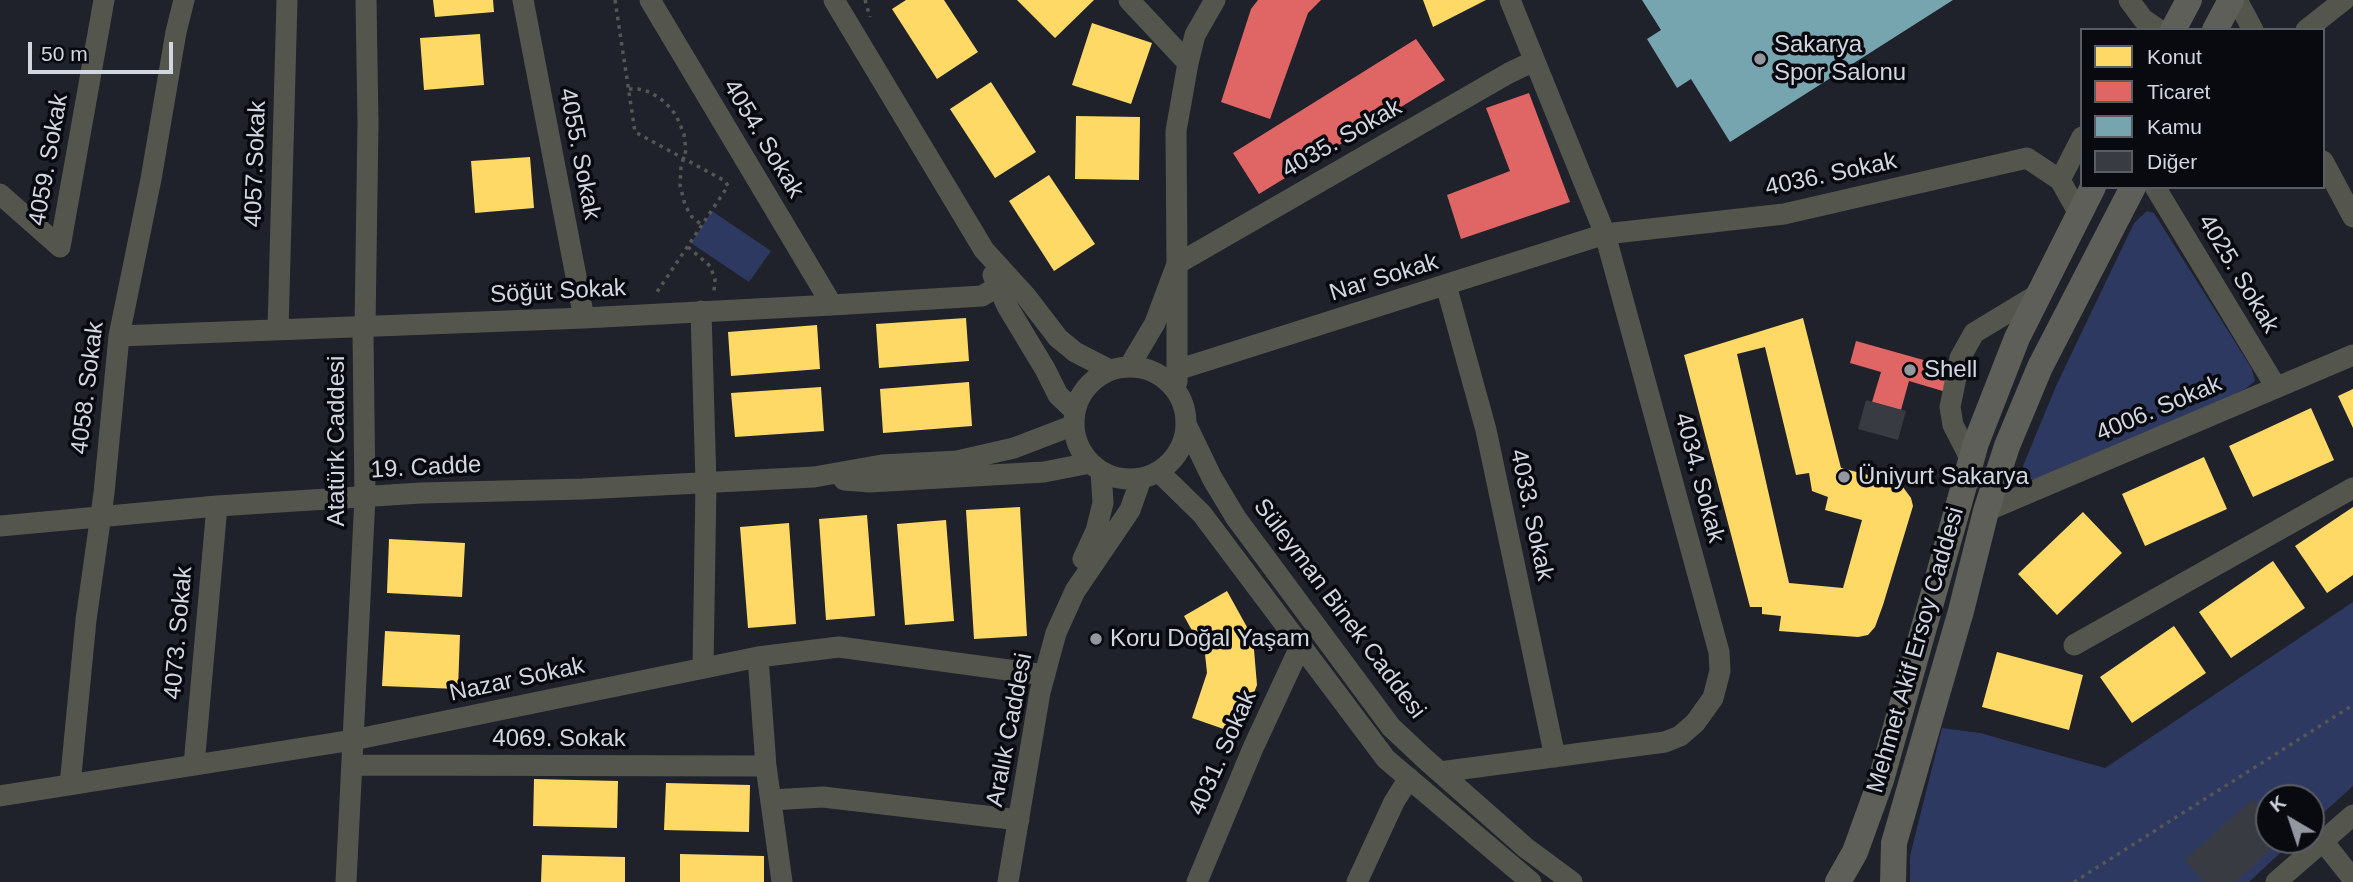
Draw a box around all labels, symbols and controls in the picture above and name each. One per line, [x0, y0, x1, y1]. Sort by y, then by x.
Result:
scale bar [32, 28, 177, 72]
legend [2080, 28, 2325, 189]
place label: Sakarya Spor Salonu [1774, 31, 1906, 87]
text: 50 m [41, 42, 88, 65]
text: Konut [2147, 45, 2202, 68]
marker: Sakarya Spor Salonu [1752, 51, 1768, 67]
street label: 4054. Sokak [716, 74, 810, 204]
text: Ticaret [2147, 80, 2210, 103]
street label: 4055. Sokak [552, 86, 606, 222]
street label: 4059. Sokak [23, 92, 75, 228]
street label: 4035. Sokak [1277, 93, 1407, 185]
street label: 4057.Sokak [239, 100, 273, 228]
text: Kamu [2147, 115, 2202, 138]
street label: 4036. Sokak [1763, 147, 1899, 203]
text: Diğer [2147, 150, 2197, 173]
street label: 4025. Sokak [2191, 209, 2285, 339]
street label: Nar Sokak [1326, 248, 1442, 308]
street label: Söğüt Sokak [489, 274, 627, 310]
street label: 4058. Sokak [66, 320, 110, 456]
street label: Atatürk Caddesi [323, 356, 351, 526]
place label: Shell [1924, 356, 1977, 384]
marker: Shell [1902, 362, 1918, 378]
street label: 4006. Sokak [2092, 370, 2226, 448]
street label: 4034. Sokak [1668, 410, 1730, 546]
street label: 4033. Sokak [1503, 447, 1559, 583]
street label: 19. Cadde [370, 451, 482, 485]
place label: Üniyurt Sakarya [1858, 463, 2029, 491]
marker: Üniyurt Sakarya [1836, 469, 1852, 485]
street label: Süleyman Binek Caddesi [1247, 493, 1431, 725]
street label: Mehmet Akif Ersoy Caddesi [1861, 504, 1971, 796]
street label: 4073. Sokak [159, 565, 199, 701]
place label: Koru Doğal Yaşam [1110, 625, 1310, 653]
marker: Koru Doğal Yaşam [1088, 631, 1104, 647]
street label: Aralık Caddesi [981, 651, 1039, 809]
street label: Nazar Sokak [447, 652, 587, 708]
street label: 4031. Sokak [1183, 686, 1263, 820]
street label: 4069. Sokak [492, 725, 626, 753]
north arrow [2255, 784, 2325, 854]
text: K [2266, 791, 2290, 816]

